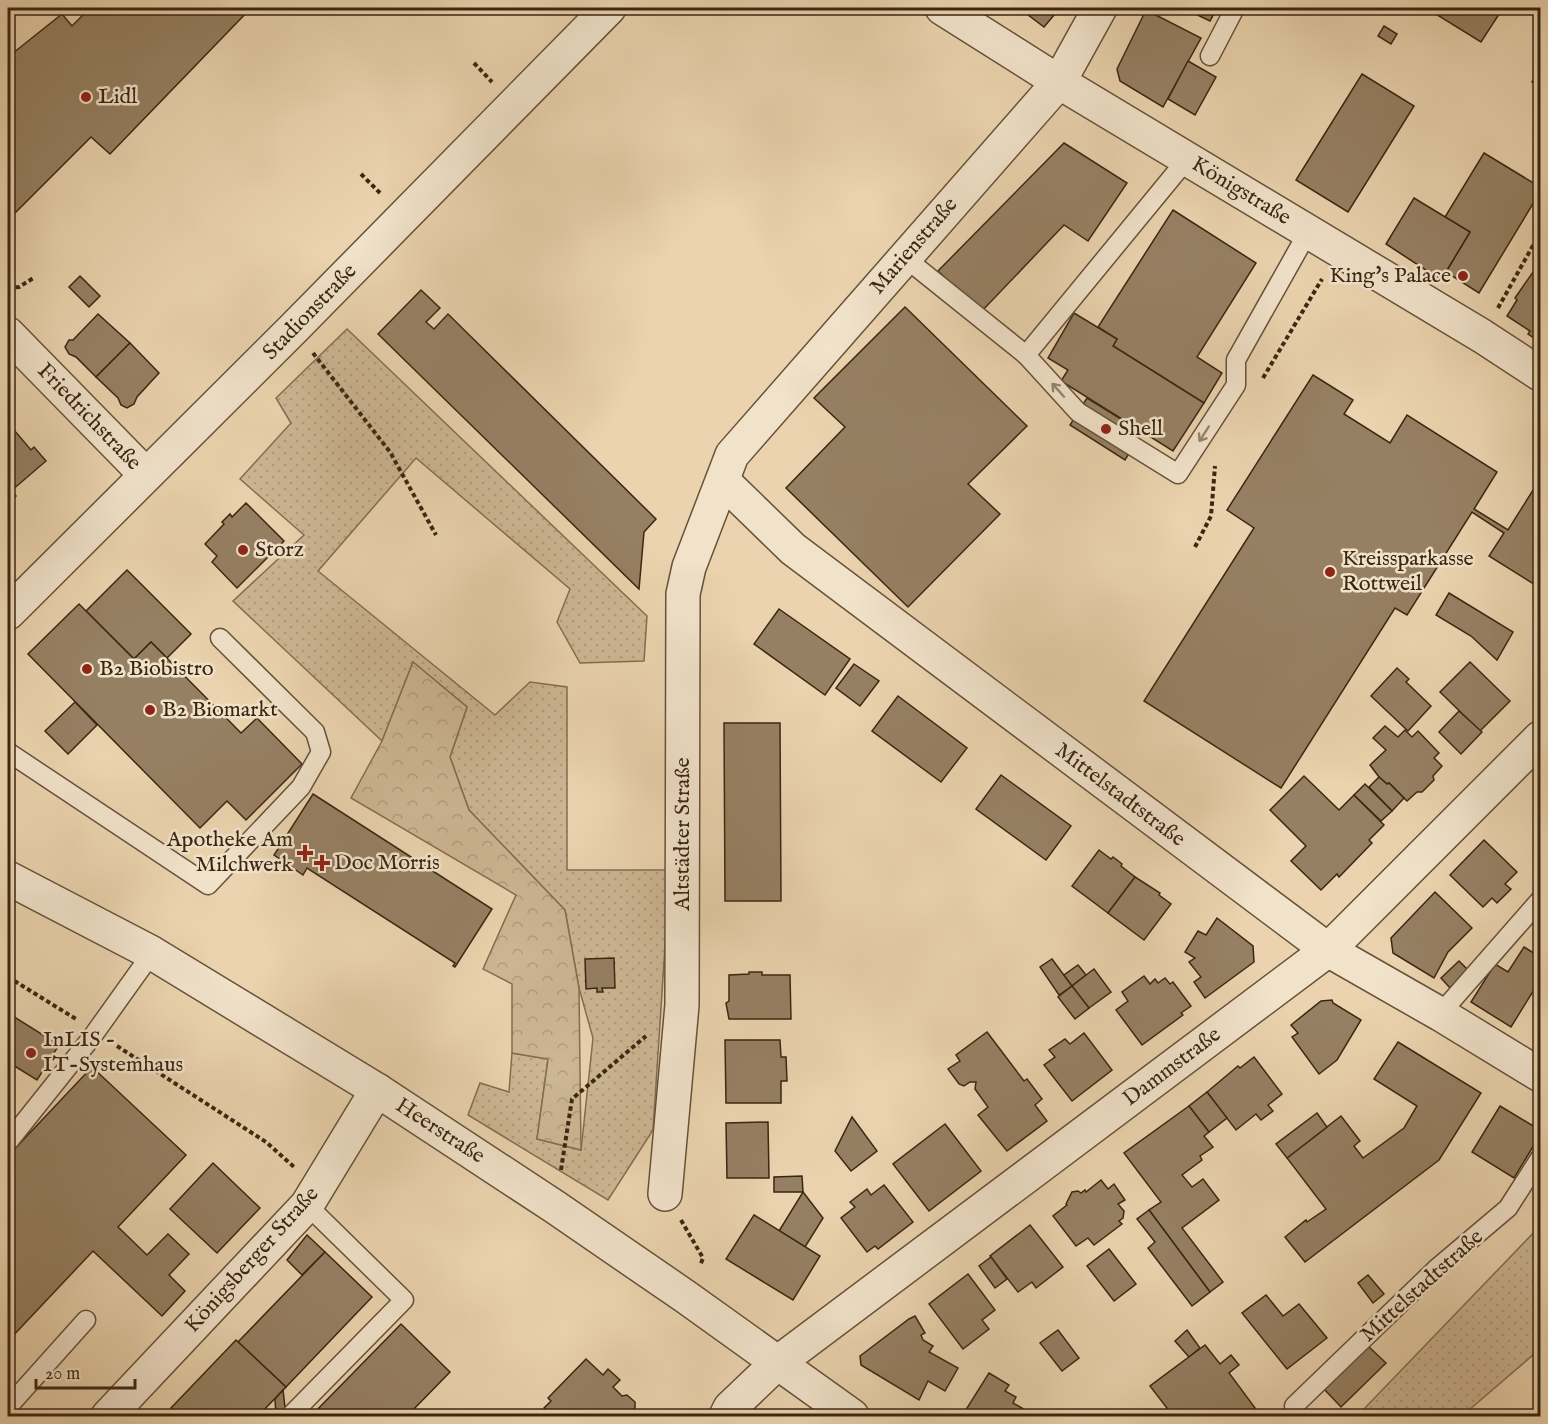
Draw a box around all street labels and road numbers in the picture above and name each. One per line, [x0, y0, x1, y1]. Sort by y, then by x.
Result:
street label: Königstraße [1186, 150, 1296, 232]
street label: Marienstraße [864, 191, 964, 301]
street label: Stadionstraße [257, 258, 363, 366]
street label: Friedrichstraße [31, 357, 147, 477]
street label: Mittelstadtstraße [1049, 737, 1191, 853]
street label: Altstädter Straße [669, 757, 697, 912]
street label: Dammstraße [1117, 1021, 1227, 1113]
street label: Heerstraße [390, 1092, 490, 1170]
street label: Königsberger Straße [179, 1181, 325, 1339]
street label: Mittelstadtstraße [1355, 1223, 1489, 1349]

